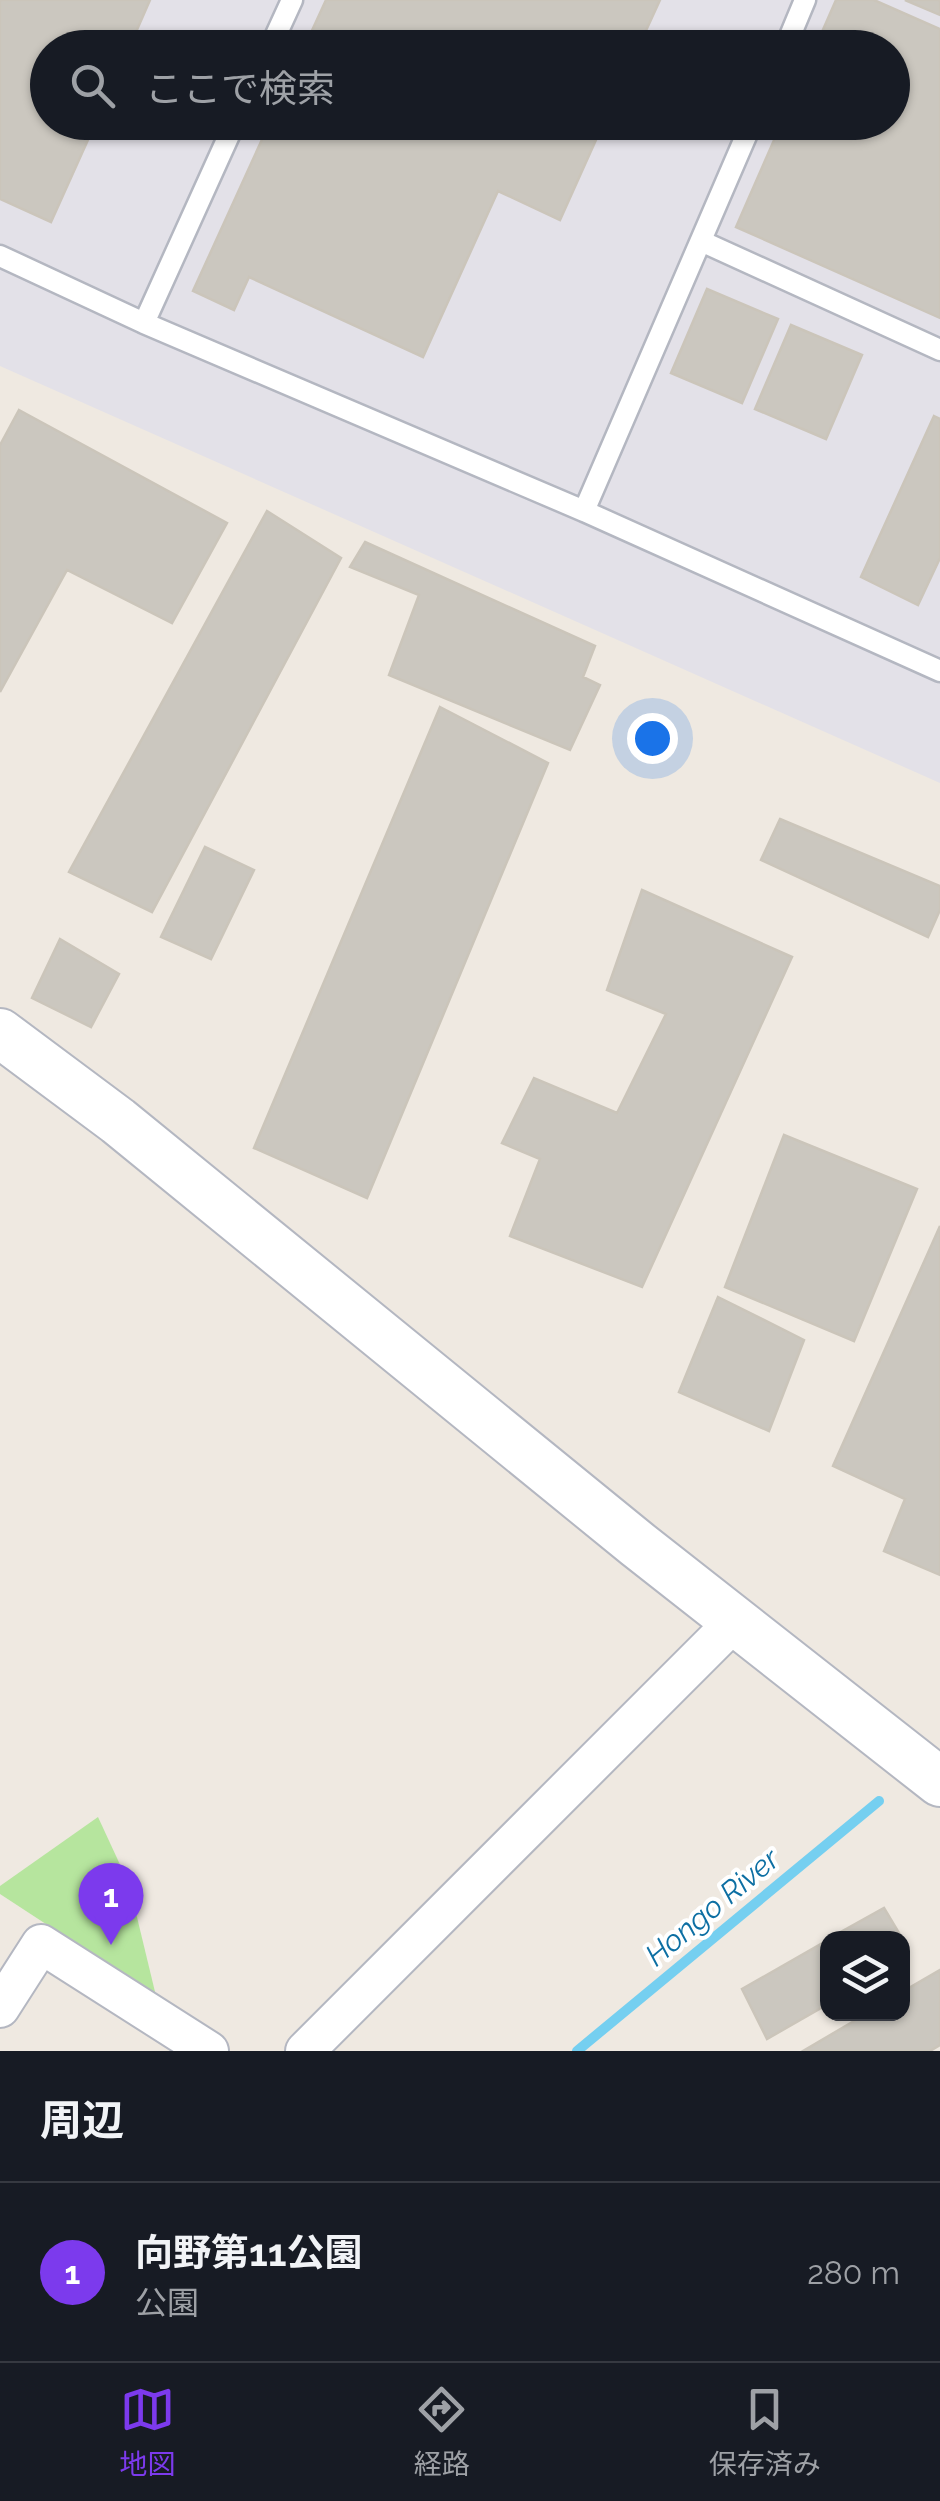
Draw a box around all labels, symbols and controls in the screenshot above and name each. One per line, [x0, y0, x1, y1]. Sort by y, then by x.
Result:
search box [30, 30, 910, 140]
icon: search [65, 58, 120, 113]
text: ここで検索 [145, 66, 335, 111]
your location [627, 713, 678, 764]
water label: Hongo River [638, 1840, 787, 1973]
pin: 1 [78, 1862, 144, 1945]
map controls [820, 1931, 910, 2021]
button: layers [820, 1931, 910, 2021]
text: 周辺 [40, 2096, 124, 2145]
text: 向野第11公園 [135, 2230, 363, 2275]
text: 1 [65, 2254, 80, 2291]
text: 280 m [807, 2254, 900, 2291]
text: 公園 [135, 2284, 199, 2321]
tab: 地図 [119, 2382, 175, 2482]
tab: 経路 [414, 2382, 470, 2482]
tab: 保存済み [709, 2382, 821, 2482]

